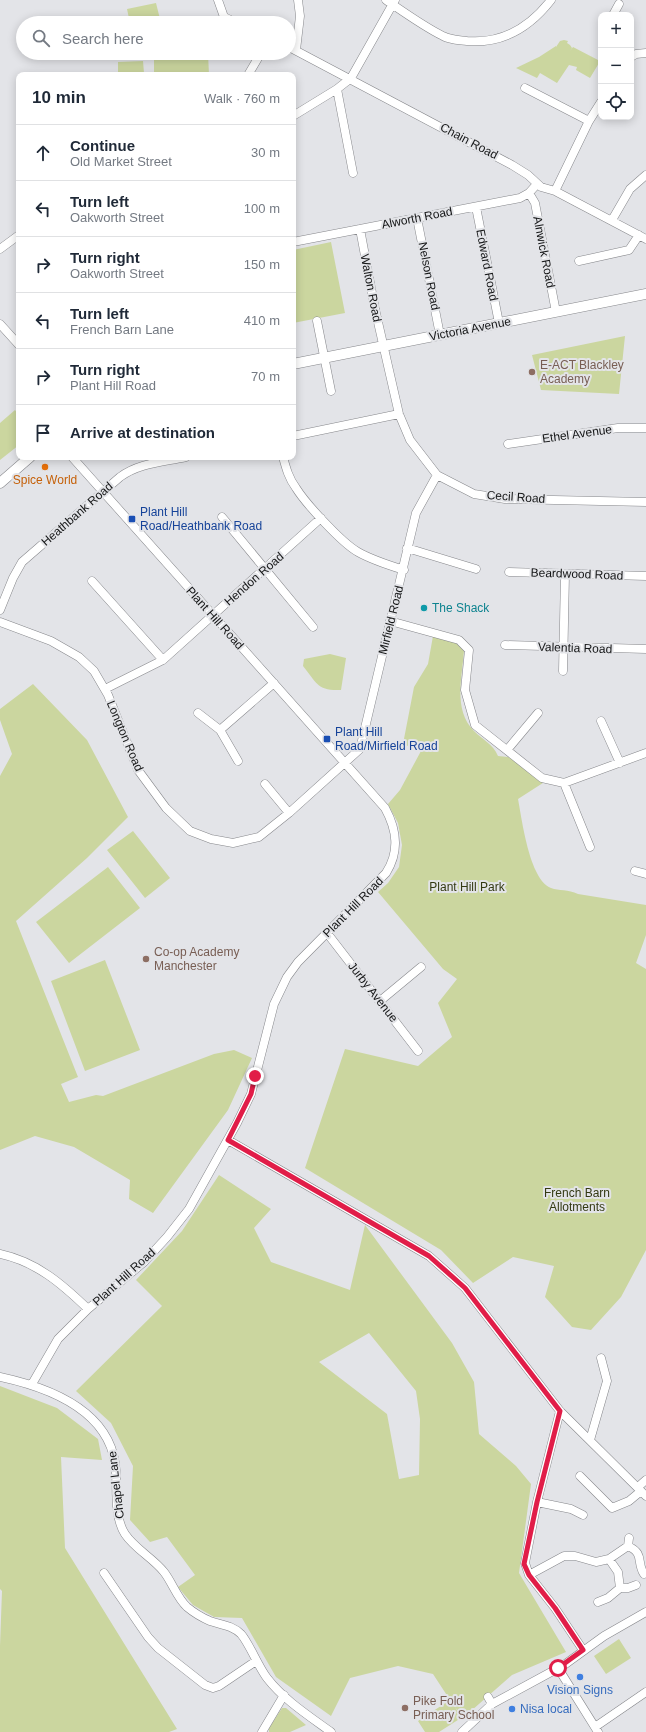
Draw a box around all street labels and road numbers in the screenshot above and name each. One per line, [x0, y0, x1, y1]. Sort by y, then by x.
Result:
street label: Chain Road [438, 120, 500, 162]
street label: Alworth Road [380, 204, 454, 232]
street label: Alnwick Road [530, 215, 558, 289]
street label: Edward Road [473, 228, 501, 302]
street label: Nelson Road [416, 241, 442, 311]
street label: Walton Road [358, 253, 384, 323]
street label: Victoria Avenue [428, 314, 512, 344]
street label: Ethel Avenue [541, 422, 613, 446]
street label: Heathbank Road [38, 479, 116, 549]
street label: Cecil Road [486, 488, 546, 506]
street label: Hendon Road [221, 549, 287, 609]
street label: Beardwood Road [530, 565, 624, 583]
street label: Plant Hill Road [183, 584, 247, 652]
street label: Mirfield Road [376, 584, 406, 656]
street label: Valentia Road [538, 640, 612, 656]
street label: Longton Road [104, 699, 146, 773]
street label: Plant Hill Road [320, 874, 386, 940]
street label: Jurby Avenue [345, 959, 401, 1025]
street label: Plant Hill Road [90, 1245, 158, 1309]
street label: Chapel Lane [105, 1450, 127, 1520]

